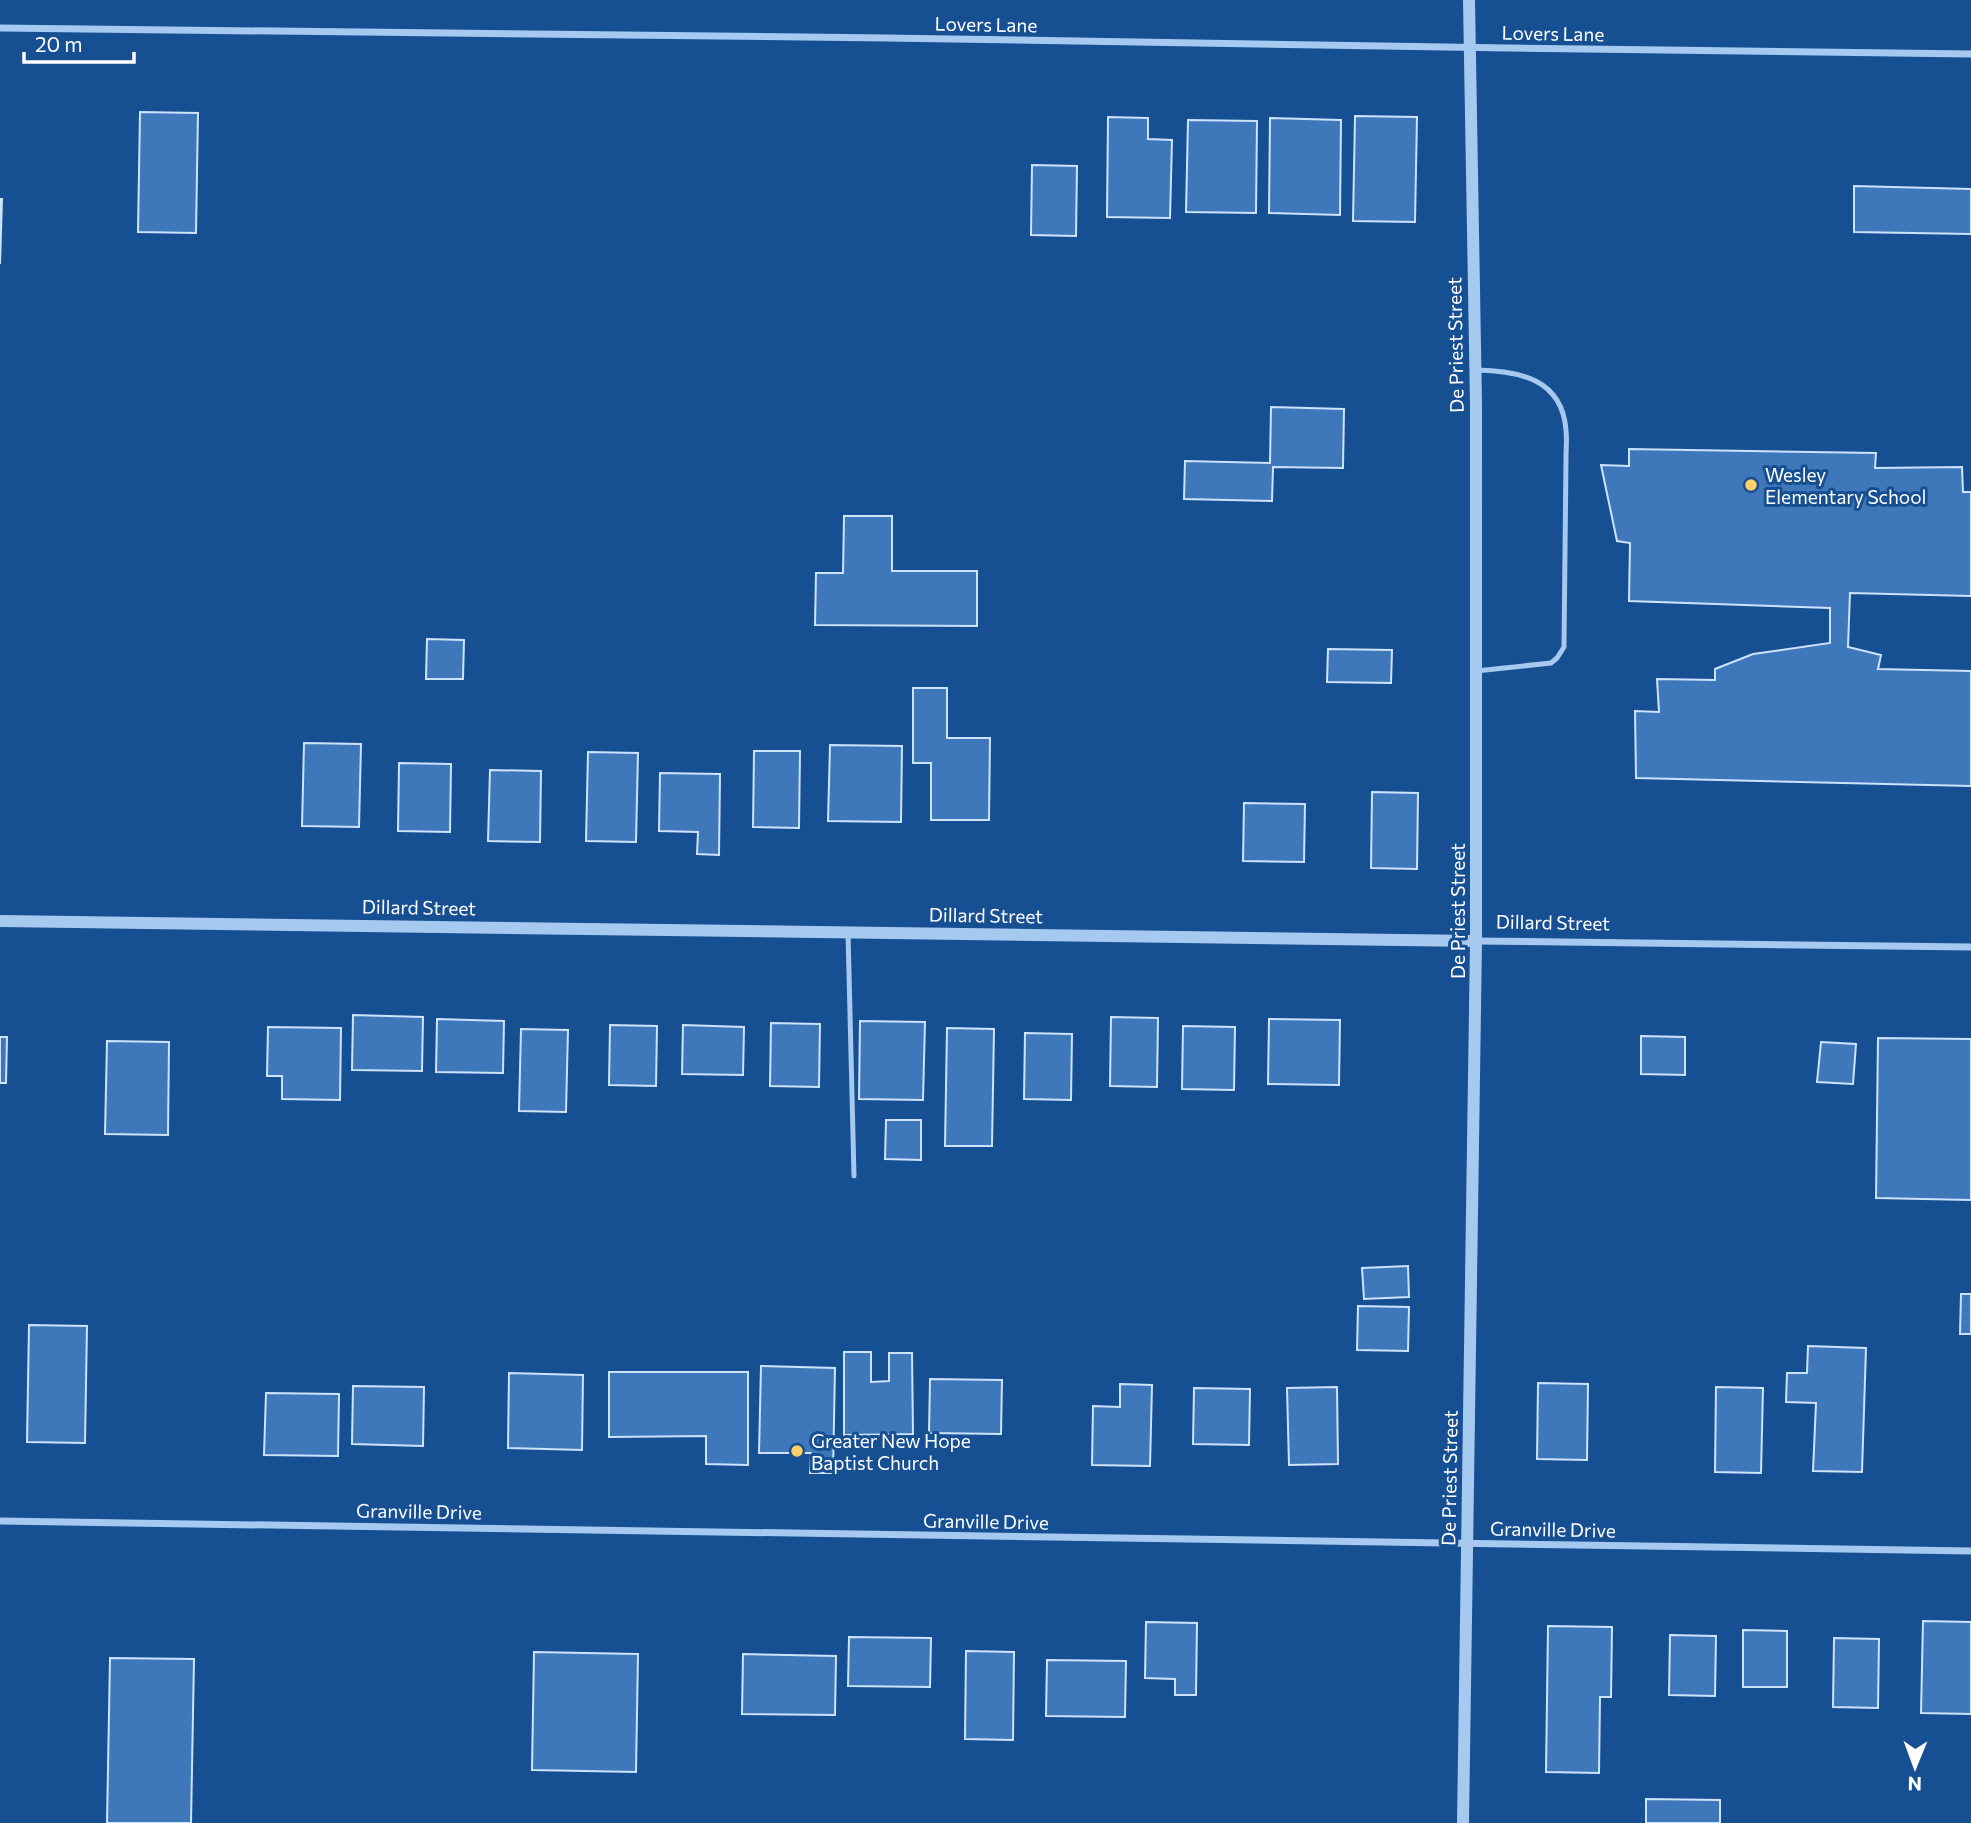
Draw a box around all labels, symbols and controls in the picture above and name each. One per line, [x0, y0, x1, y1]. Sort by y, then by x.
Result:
street label: Lovers Lane [935, 12, 1037, 36]
scale bar [24, 21, 135, 65]
street label: Lovers Lane [1502, 21, 1604, 45]
text: 20 m [35, 31, 83, 56]
street label: De Priest Street [1442, 277, 1468, 413]
place label: Wesley Elementary School [1765, 463, 1926, 508]
marker: Wesley Elementary School [1743, 477, 1759, 493]
street label: De Priest Street [1446, 843, 1469, 979]
street label: Dillard Street [362, 895, 476, 919]
street label: Dillard Street [929, 903, 1043, 927]
street label: Dillard Street [1496, 910, 1610, 934]
street label: De Priest Street [1436, 1410, 1462, 1546]
place label: Greater New Hope Baptist Church [811, 1429, 971, 1474]
marker: Greater New Hope Baptist Church [789, 1443, 805, 1459]
street label: Granville Drive [356, 1498, 482, 1524]
street label: Granville Drive [923, 1508, 1049, 1534]
street label: Granville Drive [1490, 1516, 1616, 1542]
north arrow [1880, 1732, 1950, 1802]
text: N [1907, 1773, 1922, 1796]

